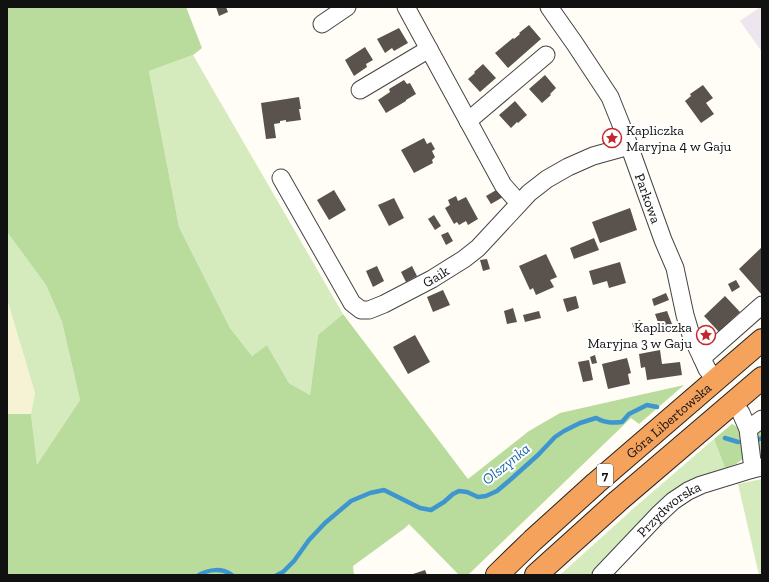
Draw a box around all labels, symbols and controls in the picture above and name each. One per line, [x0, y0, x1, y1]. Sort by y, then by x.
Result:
place label: Kapliczka Maryjna 4 w Gaju [626, 122, 731, 155]
place icon: Kapliczka Maryjna 4 w Gaju [601, 127, 623, 149]
street label: Parkowa [631, 171, 664, 226]
street label: Gaik [420, 262, 453, 291]
place label: Kapliczka Maryjna 3 w Gaju [587, 319, 692, 352]
place icon: Kapliczka Maryjna 3 w Gaju [695, 324, 717, 346]
street label: Góra Libertowska [623, 379, 715, 462]
water label: Olszynka [479, 439, 533, 489]
road number: 7 [597, 464, 613, 486]
street label: Przydworska [634, 478, 704, 541]

